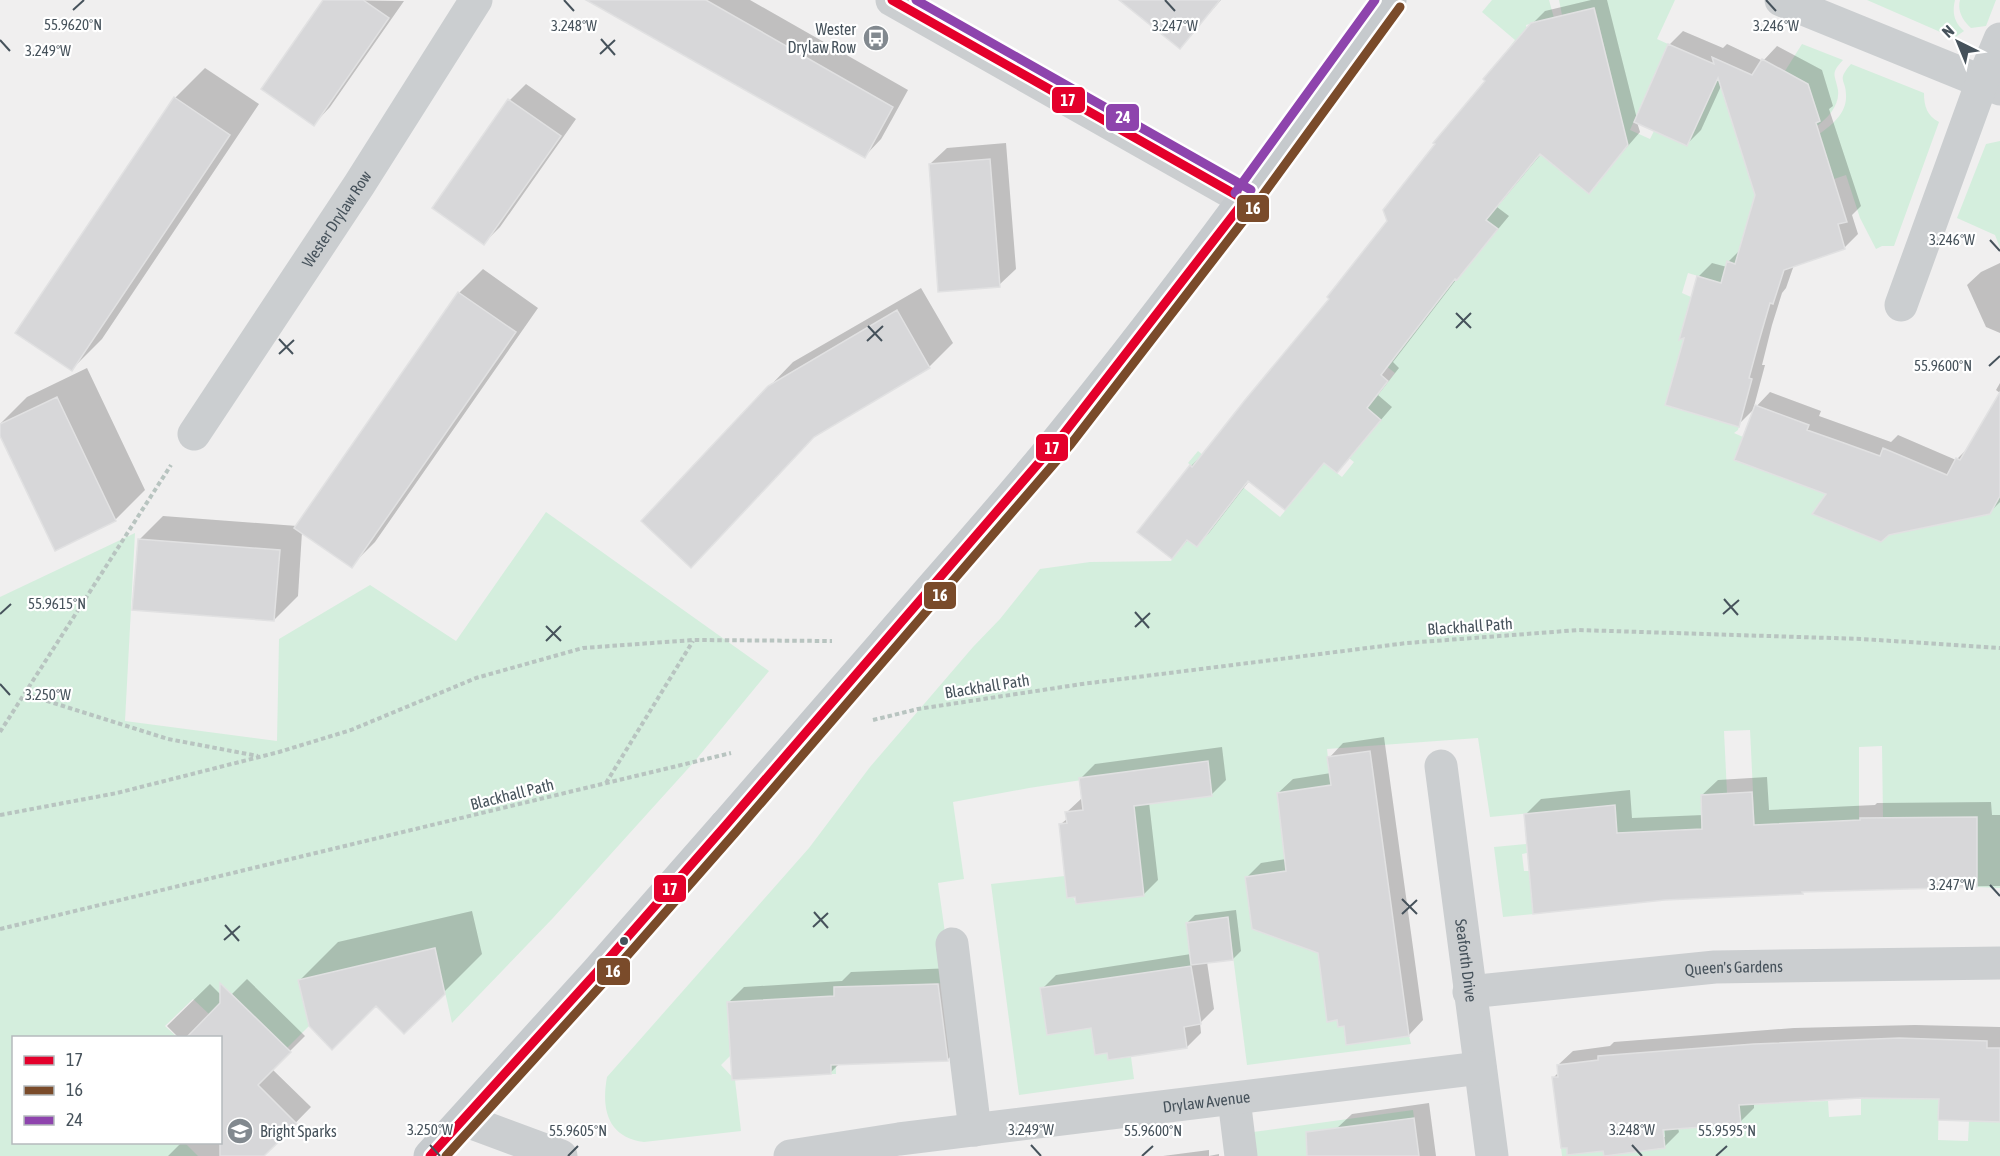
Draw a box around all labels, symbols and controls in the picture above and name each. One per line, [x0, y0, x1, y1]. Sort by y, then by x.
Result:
north arrow [1928, 12, 1988, 72]
text: 55.9620°N [44, 16, 102, 33]
text: 3.248°W [551, 17, 597, 34]
text: 3.247°W [1152, 17, 1198, 34]
text: 3.246°W [1753, 17, 1799, 34]
place label: Wester Drylaw Row [787, 20, 856, 57]
text: N [1938, 21, 1957, 41]
bus stop icon: Wester Drylaw Row [861, 23, 891, 53]
text: 3.249°W [25, 42, 71, 59]
line badge: 17 [1051, 86, 1086, 114]
text: 17 [1060, 91, 1076, 109]
line badge: 24 [1105, 103, 1140, 132]
text: 24 [1115, 108, 1131, 126]
street label: Wester Drylaw Row [298, 167, 375, 270]
line badge: 16 [1236, 194, 1270, 223]
text: 16 [1245, 199, 1261, 217]
text: 3.246°W [1929, 231, 1975, 248]
text: 55.9600°N [1914, 357, 1972, 374]
line badge: 17 [1035, 433, 1069, 462]
text: 17 [1044, 439, 1060, 457]
line badge: 16 [923, 581, 957, 610]
text: 16 [932, 586, 948, 604]
text: 55.9615°N [28, 595, 86, 612]
street label: Blackhall Path [1427, 614, 1513, 638]
street label: Blackhall Path [943, 670, 1031, 702]
text: 3.250°W [25, 686, 71, 703]
street label: Blackhall Path [468, 775, 556, 813]
line badge: 17 [653, 874, 687, 903]
text: 3.247°W [1929, 876, 1975, 893]
text: 17 [662, 880, 678, 898]
street label: Seaforth Drive [1452, 918, 1481, 1003]
unlabelled marker [618, 935, 630, 947]
line badge: 16 [596, 957, 631, 986]
street label: Queen's Gardens [1684, 957, 1783, 979]
text: 16 [605, 962, 621, 980]
legend [12, 1036, 222, 1144]
text: 17 [66, 1049, 83, 1070]
text: 16 [66, 1079, 83, 1100]
street label: Drylaw Avenue [1162, 1087, 1251, 1116]
text: 24 [66, 1109, 83, 1130]
school or university icon: Bright Sparks [225, 1116, 255, 1146]
text: 3.250°W [407, 1121, 453, 1138]
text: 3.249°W [1008, 1121, 1054, 1138]
text: 3.248°W [1609, 1121, 1655, 1138]
place label: Bright Sparks [260, 1122, 337, 1141]
text: 55.9605°N [549, 1122, 607, 1139]
text: 55.9600°N [1124, 1122, 1182, 1139]
text: 55.9595°N [1698, 1122, 1756, 1139]

